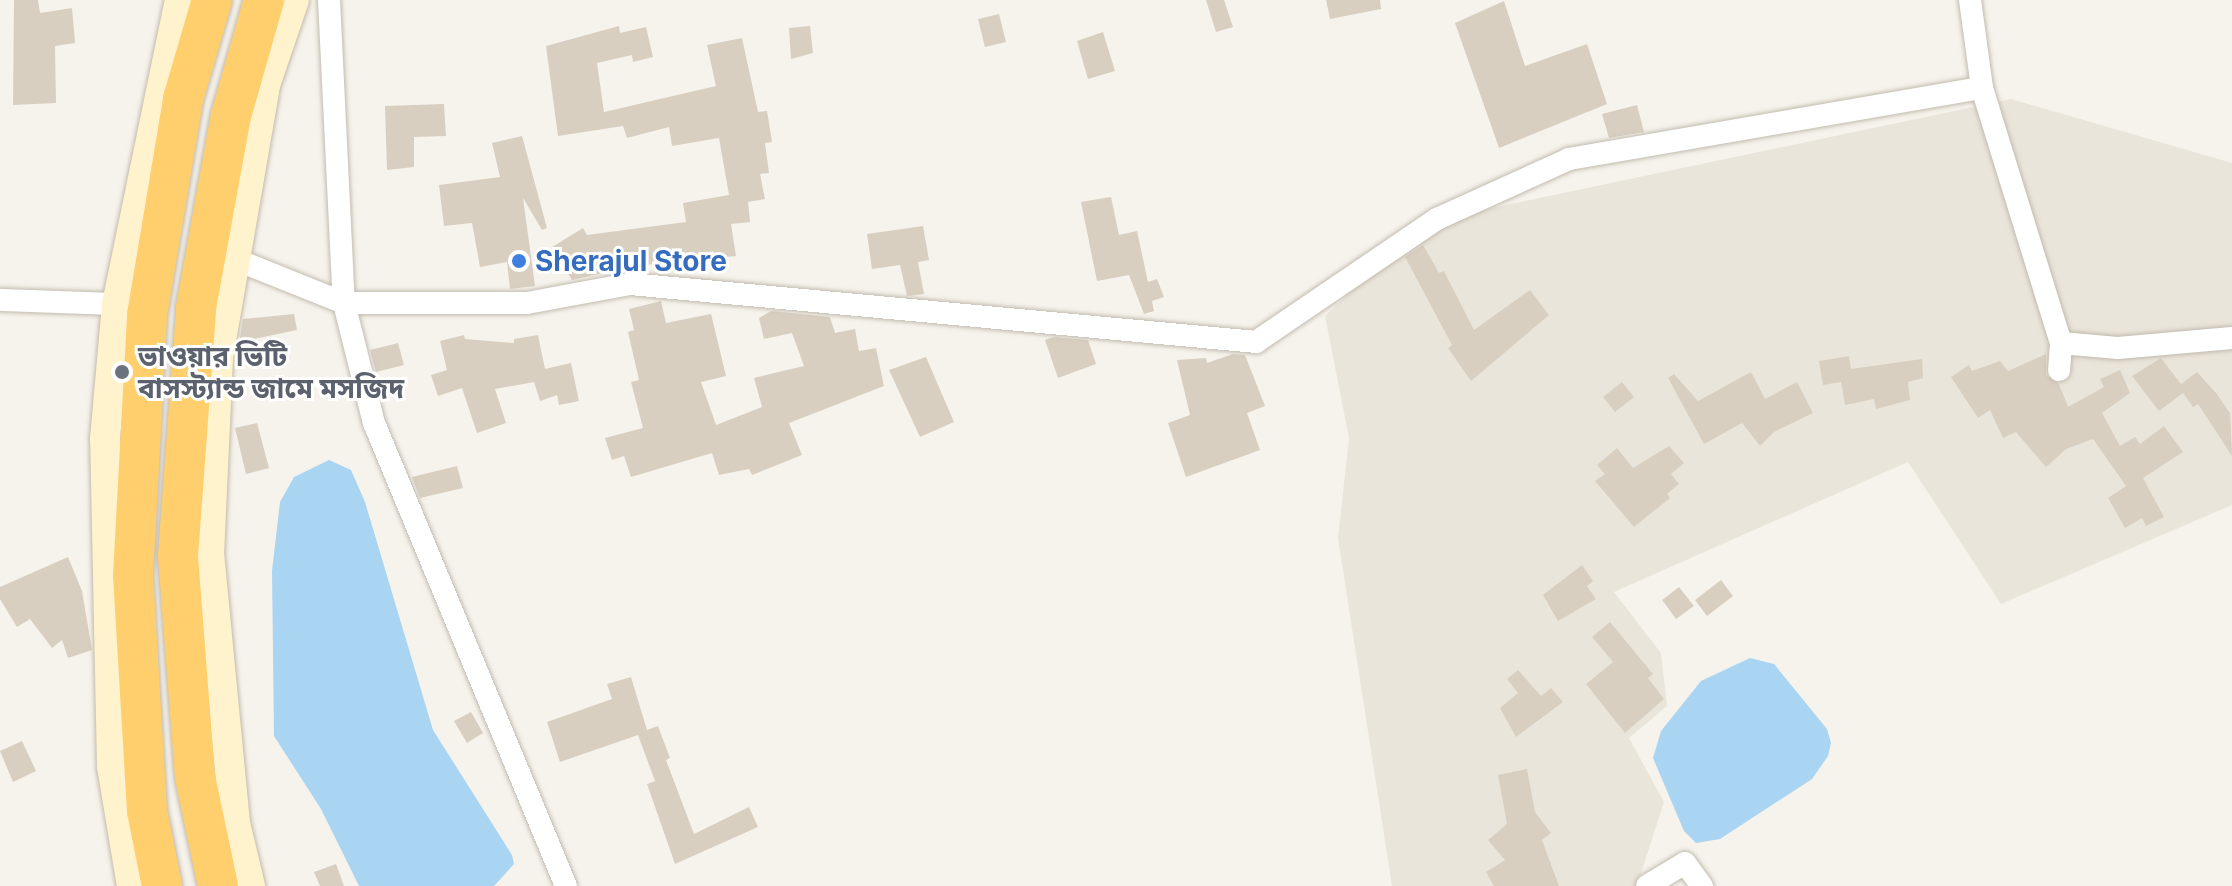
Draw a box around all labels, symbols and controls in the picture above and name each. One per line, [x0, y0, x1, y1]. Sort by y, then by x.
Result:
place label: Sherajul Store [535, 244, 727, 278]
marker: Sherajul Store [510, 252, 528, 270]
place label: ভাওয়ার ভিটি বাসস্ট্যান্ড জামে মসজিদ [138, 339, 404, 405]
marker: ভাওয়ার ভিটি বাসস্ট্যান্ড জামে মসজিদ [113, 363, 131, 381]

